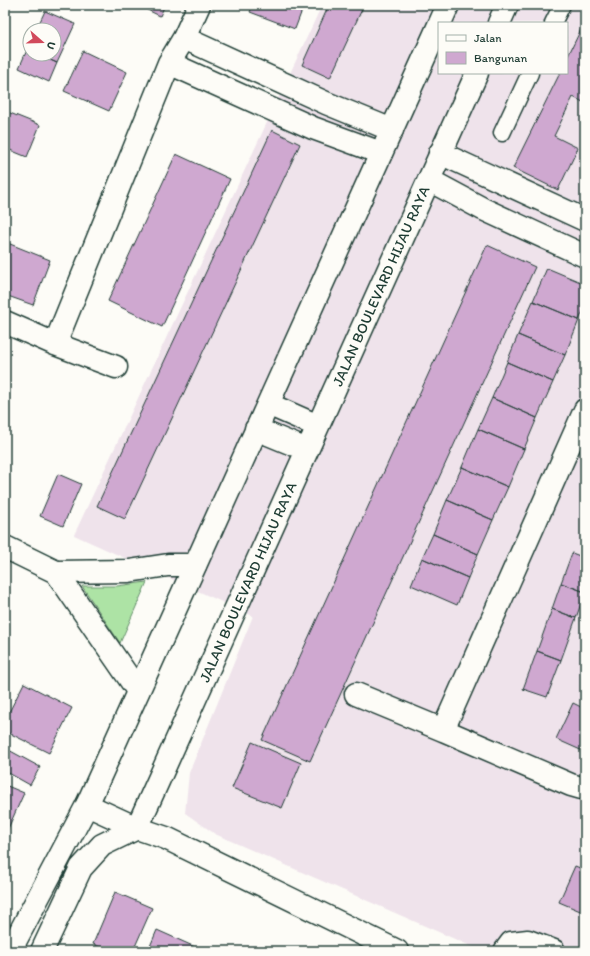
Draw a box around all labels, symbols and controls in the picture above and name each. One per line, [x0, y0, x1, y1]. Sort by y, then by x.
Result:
north arrow [22, 22, 62, 62]
legend [438, 22, 568, 74]
text: Jalan [474, 31, 502, 45]
text: U [44, 40, 58, 51]
text: Bangunan [474, 51, 527, 65]
street label: JALAN BOULEVARD HIJAU RAYA [329, 183, 434, 389]
street label: JALAN BOULEVARD HIJAU RAYA [196, 479, 301, 685]

